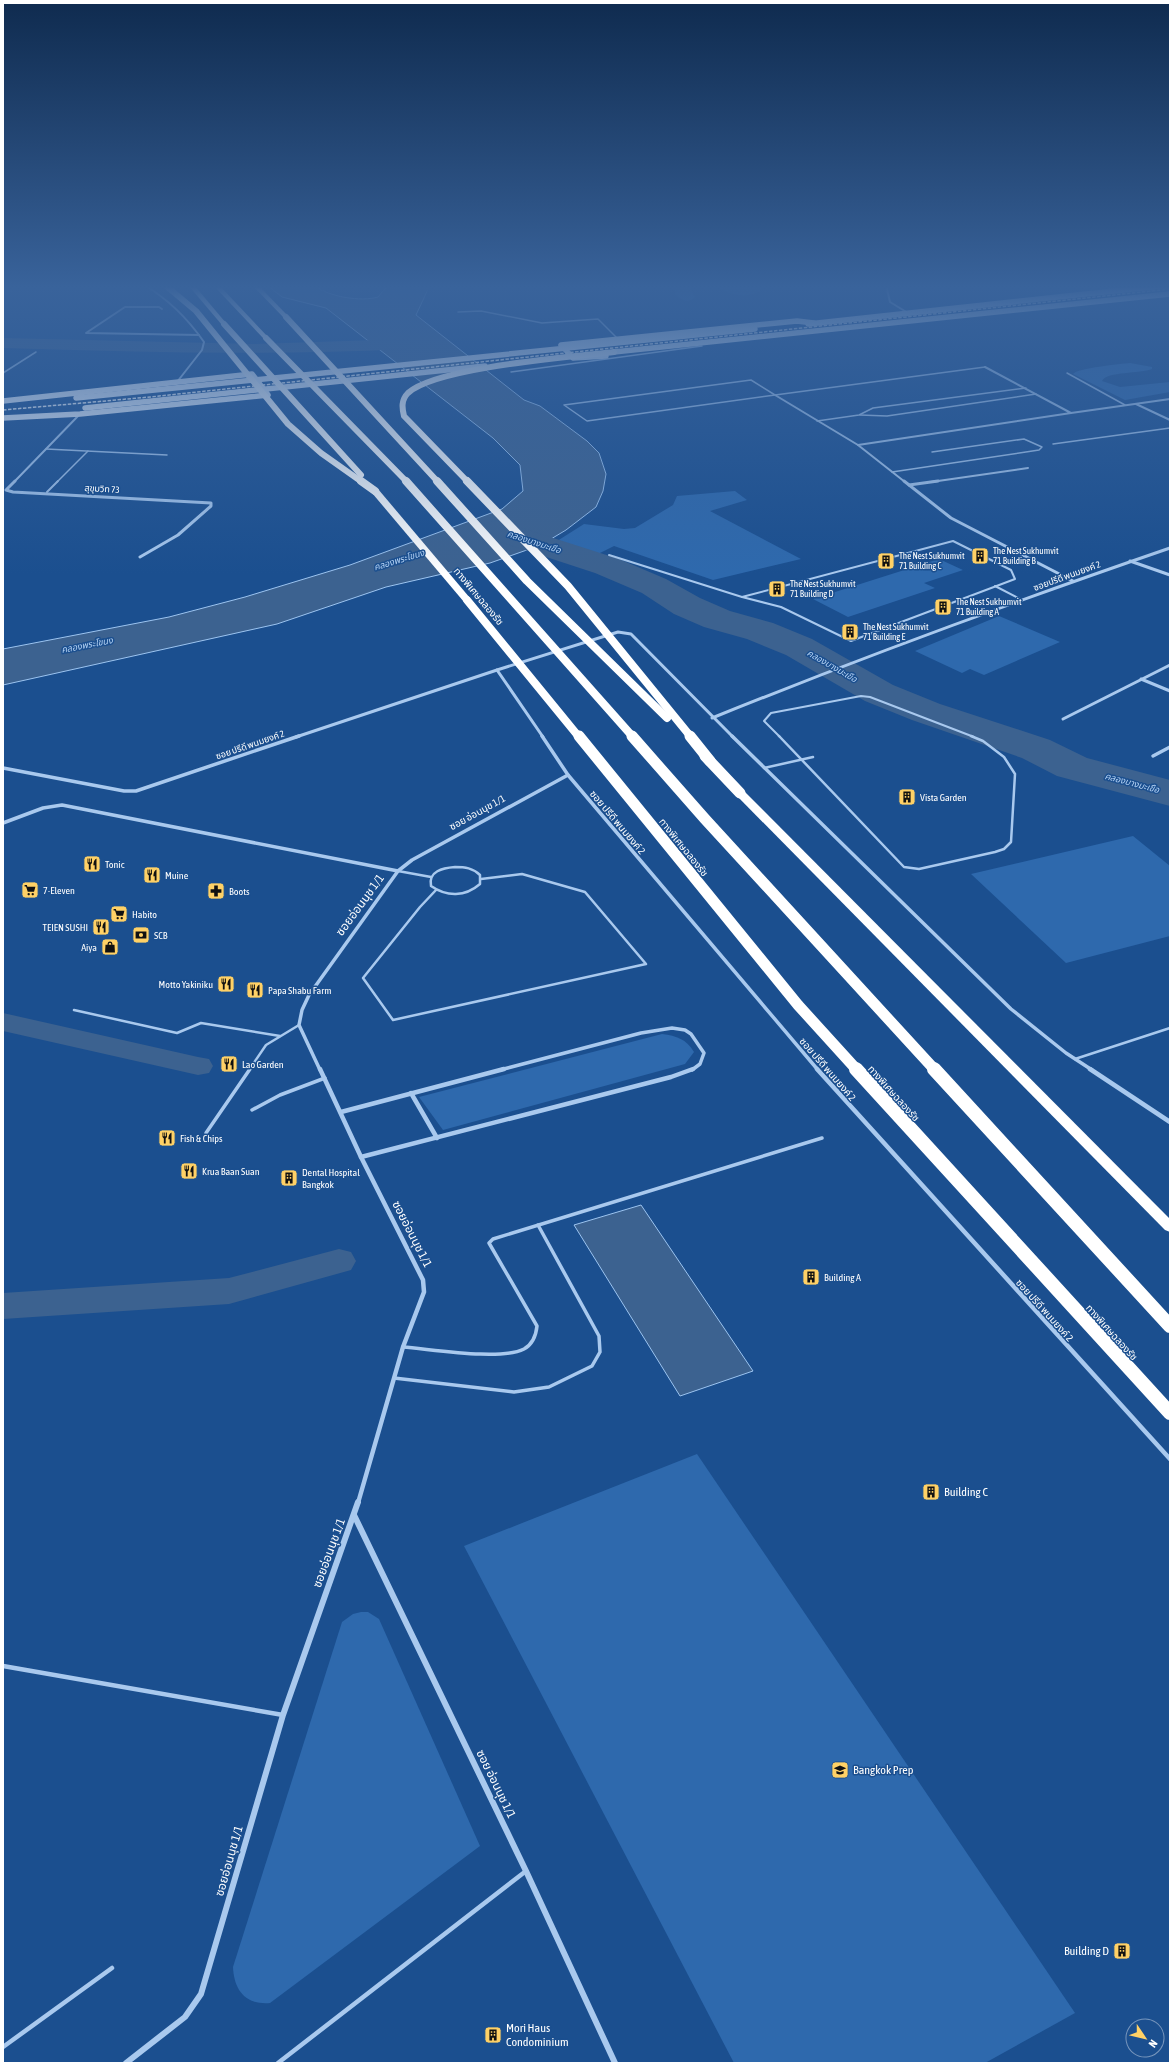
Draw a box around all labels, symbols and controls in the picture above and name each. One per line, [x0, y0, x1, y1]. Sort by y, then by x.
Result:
street label: สุขุมวิท 73 [84, 483, 120, 495]
water label: คลองบางมะเขือ [506, 529, 563, 556]
building icon: The Nest Sukhumvit 71 Building B [970, 546, 990, 566]
place label: The Nest Sukhumvit 71 Building B [993, 546, 1059, 566]
water label: คลองพระโขนง [373, 547, 427, 572]
building icon: The Nest Sukhumvit 71 Building C [876, 551, 896, 571]
place label: The Nest Sukhumvit 71 Building C [899, 551, 965, 571]
street label: ซอยปรีดี พนมยงค์ 2 [1032, 559, 1102, 593]
street label: ทางพิเศษฉลองรัช [452, 565, 506, 627]
building icon: The Nest Sukhumvit 71 Building D [767, 579, 787, 599]
place label: The Nest Sukhumvit 71 Building D [790, 579, 856, 599]
building icon: The Nest Sukhumvit 71 Building A [933, 597, 953, 617]
place label: The Nest Sukhumvit 71 Building A [956, 597, 1022, 617]
building icon: The Nest Sukhumvit 71 Building E [840, 622, 860, 642]
place label: The Nest Sukhumvit 71 Building E [863, 622, 929, 642]
water label: คลองพระโขนง [60, 635, 115, 655]
water label: คลองบางมะเขือ [805, 648, 859, 685]
street label: ซอย ปรีดี พนมยงค์ 2 [214, 729, 286, 761]
water label: คลองบางมะเขือ [1104, 771, 1161, 795]
building icon: Vista Garden [897, 787, 917, 807]
street label: ซอย ปรีดี พนมยงค์ 2 [588, 788, 648, 857]
street label: ซอย อ่อนนุช 1/1 [447, 792, 508, 833]
place label: Vista Garden [920, 792, 967, 803]
street label: ทางพิเศษฉลองรัช [657, 816, 710, 878]
restaurant icon: Tonic [82, 854, 102, 874]
place label: Tonic [105, 859, 125, 870]
restaurant icon: Muine [142, 865, 162, 885]
place label: Muine [165, 870, 189, 881]
street label: ซอยอ่อนนุช 1/1 [333, 871, 387, 939]
supermarket icon: 7-Eleven [20, 880, 40, 900]
pharmacy icon: Boots [206, 881, 226, 901]
place label: 7-Eleven [43, 885, 75, 896]
place label: Boots [229, 886, 250, 897]
supermarket icon: Habito [109, 904, 129, 924]
place label: Habito [132, 909, 157, 920]
restaurant icon: TEIEN SUSHI [91, 917, 111, 937]
place label: TEIEN SUSHI [43, 922, 88, 933]
bank icon: SCB [131, 925, 151, 945]
place label: SCB [154, 930, 168, 941]
shop icon: Aiya [100, 937, 120, 957]
place label: Aiya [81, 942, 97, 953]
restaurant icon: Motto Yakiniku [216, 974, 236, 994]
place label: Motto Yakiniku [159, 979, 213, 990]
restaurant icon: Papa Shabu Farm [245, 980, 265, 1000]
place label: Papa Shabu Farm [268, 985, 331, 996]
street label: ซอย ปรีดี พนมยงค์ 2 [797, 1036, 858, 1103]
restaurant icon: Lao Garden [219, 1054, 239, 1074]
place label: Lao Garden [242, 1059, 284, 1070]
street label: ทางพิเศษฉลองรัช [866, 1063, 922, 1123]
restaurant icon: Fish & Chips [157, 1128, 177, 1148]
place label: Fish & Chips [180, 1133, 223, 1144]
restaurant icon: Krua Baan Suan [179, 1161, 199, 1181]
place label: Krua Baan Suan [202, 1166, 260, 1177]
place label: Dental Hospital Bangkok [302, 1167, 360, 1190]
building icon: Dental Hospital Bangkok [279, 1168, 299, 1188]
street label: ซอยอ่อนนุช 1/1 [389, 1198, 435, 1270]
building icon: Building A [801, 1267, 821, 1287]
place label: Building A [824, 1272, 861, 1283]
street label: ซอย ปรีดี พนมยงค์ 2 [1014, 1277, 1076, 1344]
street label: ทางพิเศษฉลองรัช [1084, 1302, 1140, 1362]
building icon: Building C [921, 1482, 941, 1502]
place label: Building C [944, 1485, 988, 1499]
street label: ซอยอ่อนนุช 1/1 [310, 1516, 348, 1590]
street label: ซอย อ่อนนุช 1/1 [473, 1747, 519, 1821]
school or university icon: Bangkok Prep [830, 1760, 850, 1780]
place label: Bangkok Prep [853, 1763, 914, 1777]
street label: ซอยอ่อนนุช 1/1 [212, 1824, 246, 1898]
building icon: Building D [1112, 1941, 1132, 1961]
place label: Building D [1064, 1944, 1109, 1958]
north arrow [1125, 2018, 1165, 2058]
place label: Mori Haus Condominium [506, 2021, 569, 2049]
building icon: Mori Haus Condominium [483, 2025, 503, 2045]
text: N [1146, 2038, 1160, 2050]

